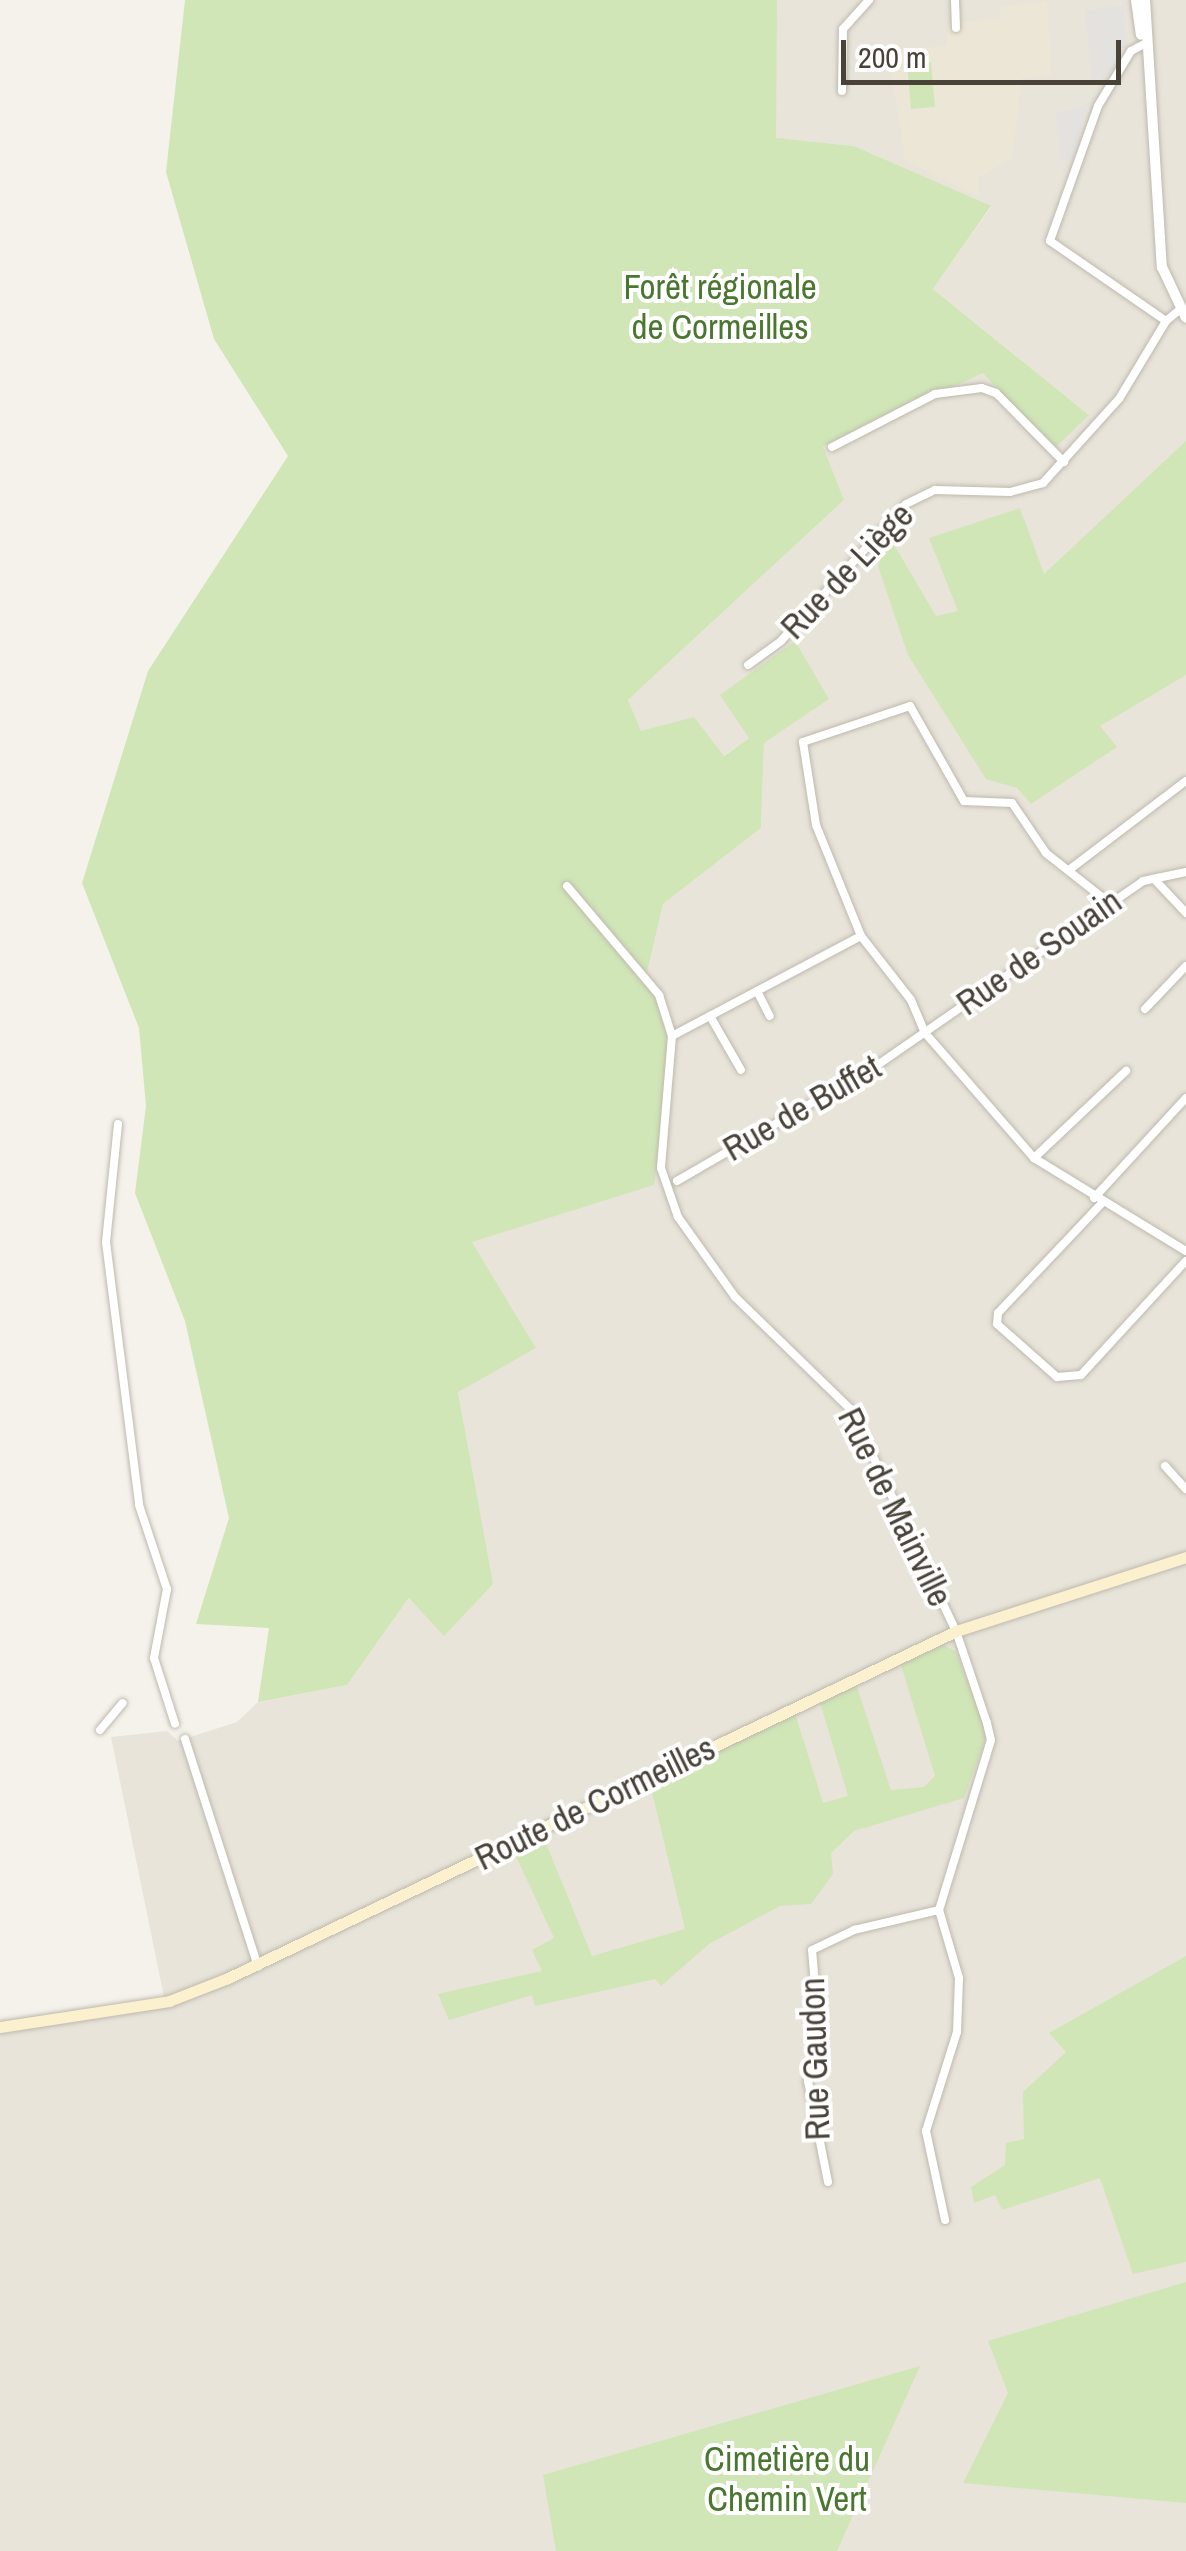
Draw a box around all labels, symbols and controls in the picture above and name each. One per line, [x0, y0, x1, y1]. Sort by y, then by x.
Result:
scale bar [846, 20, 1126, 82]
text: 200 m [858, 37, 926, 77]
park label: Forêt régionale de Cormeilles [623, 266, 817, 348]
street label: Rue de Liège [772, 494, 922, 648]
street label: Rue de Souain [949, 880, 1129, 1024]
street label: Rue de Buffet [716, 1046, 888, 1170]
street label: Rue de Mainville [829, 1401, 961, 1613]
street label: Route de Cormeilles [468, 1727, 722, 1879]
street label: Rue Gaudon [791, 1977, 839, 2141]
park label: Cimetière du Chemin Vert [704, 2438, 870, 2520]

